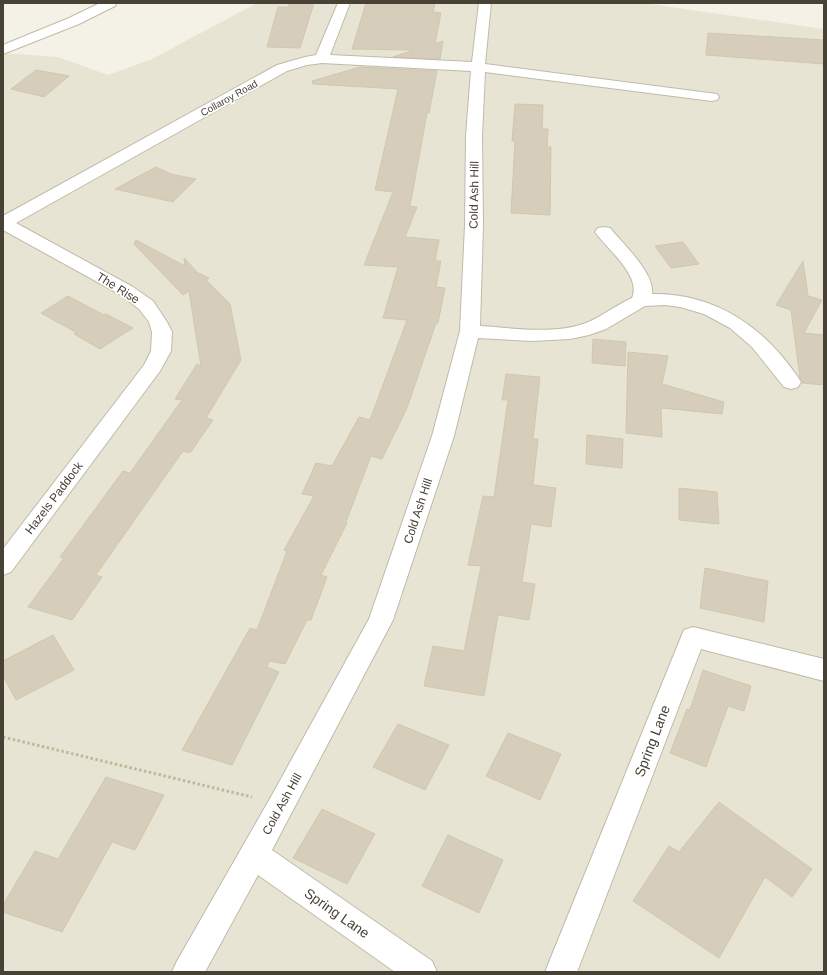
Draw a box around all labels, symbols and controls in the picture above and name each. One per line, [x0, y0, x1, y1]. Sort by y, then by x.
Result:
street label: Collaroy Road [199, 78, 259, 118]
street label: Cold Ash Hill [466, 161, 482, 229]
street label: The Rise [94, 269, 142, 307]
street label: Hazels Paddock [22, 458, 86, 537]
street label: Cold Ash Hill [401, 476, 435, 546]
street label: Spring Lane [631, 703, 673, 779]
street label: Cold Ash Hill [259, 771, 305, 837]
street label: Spring Lane [301, 885, 373, 941]

